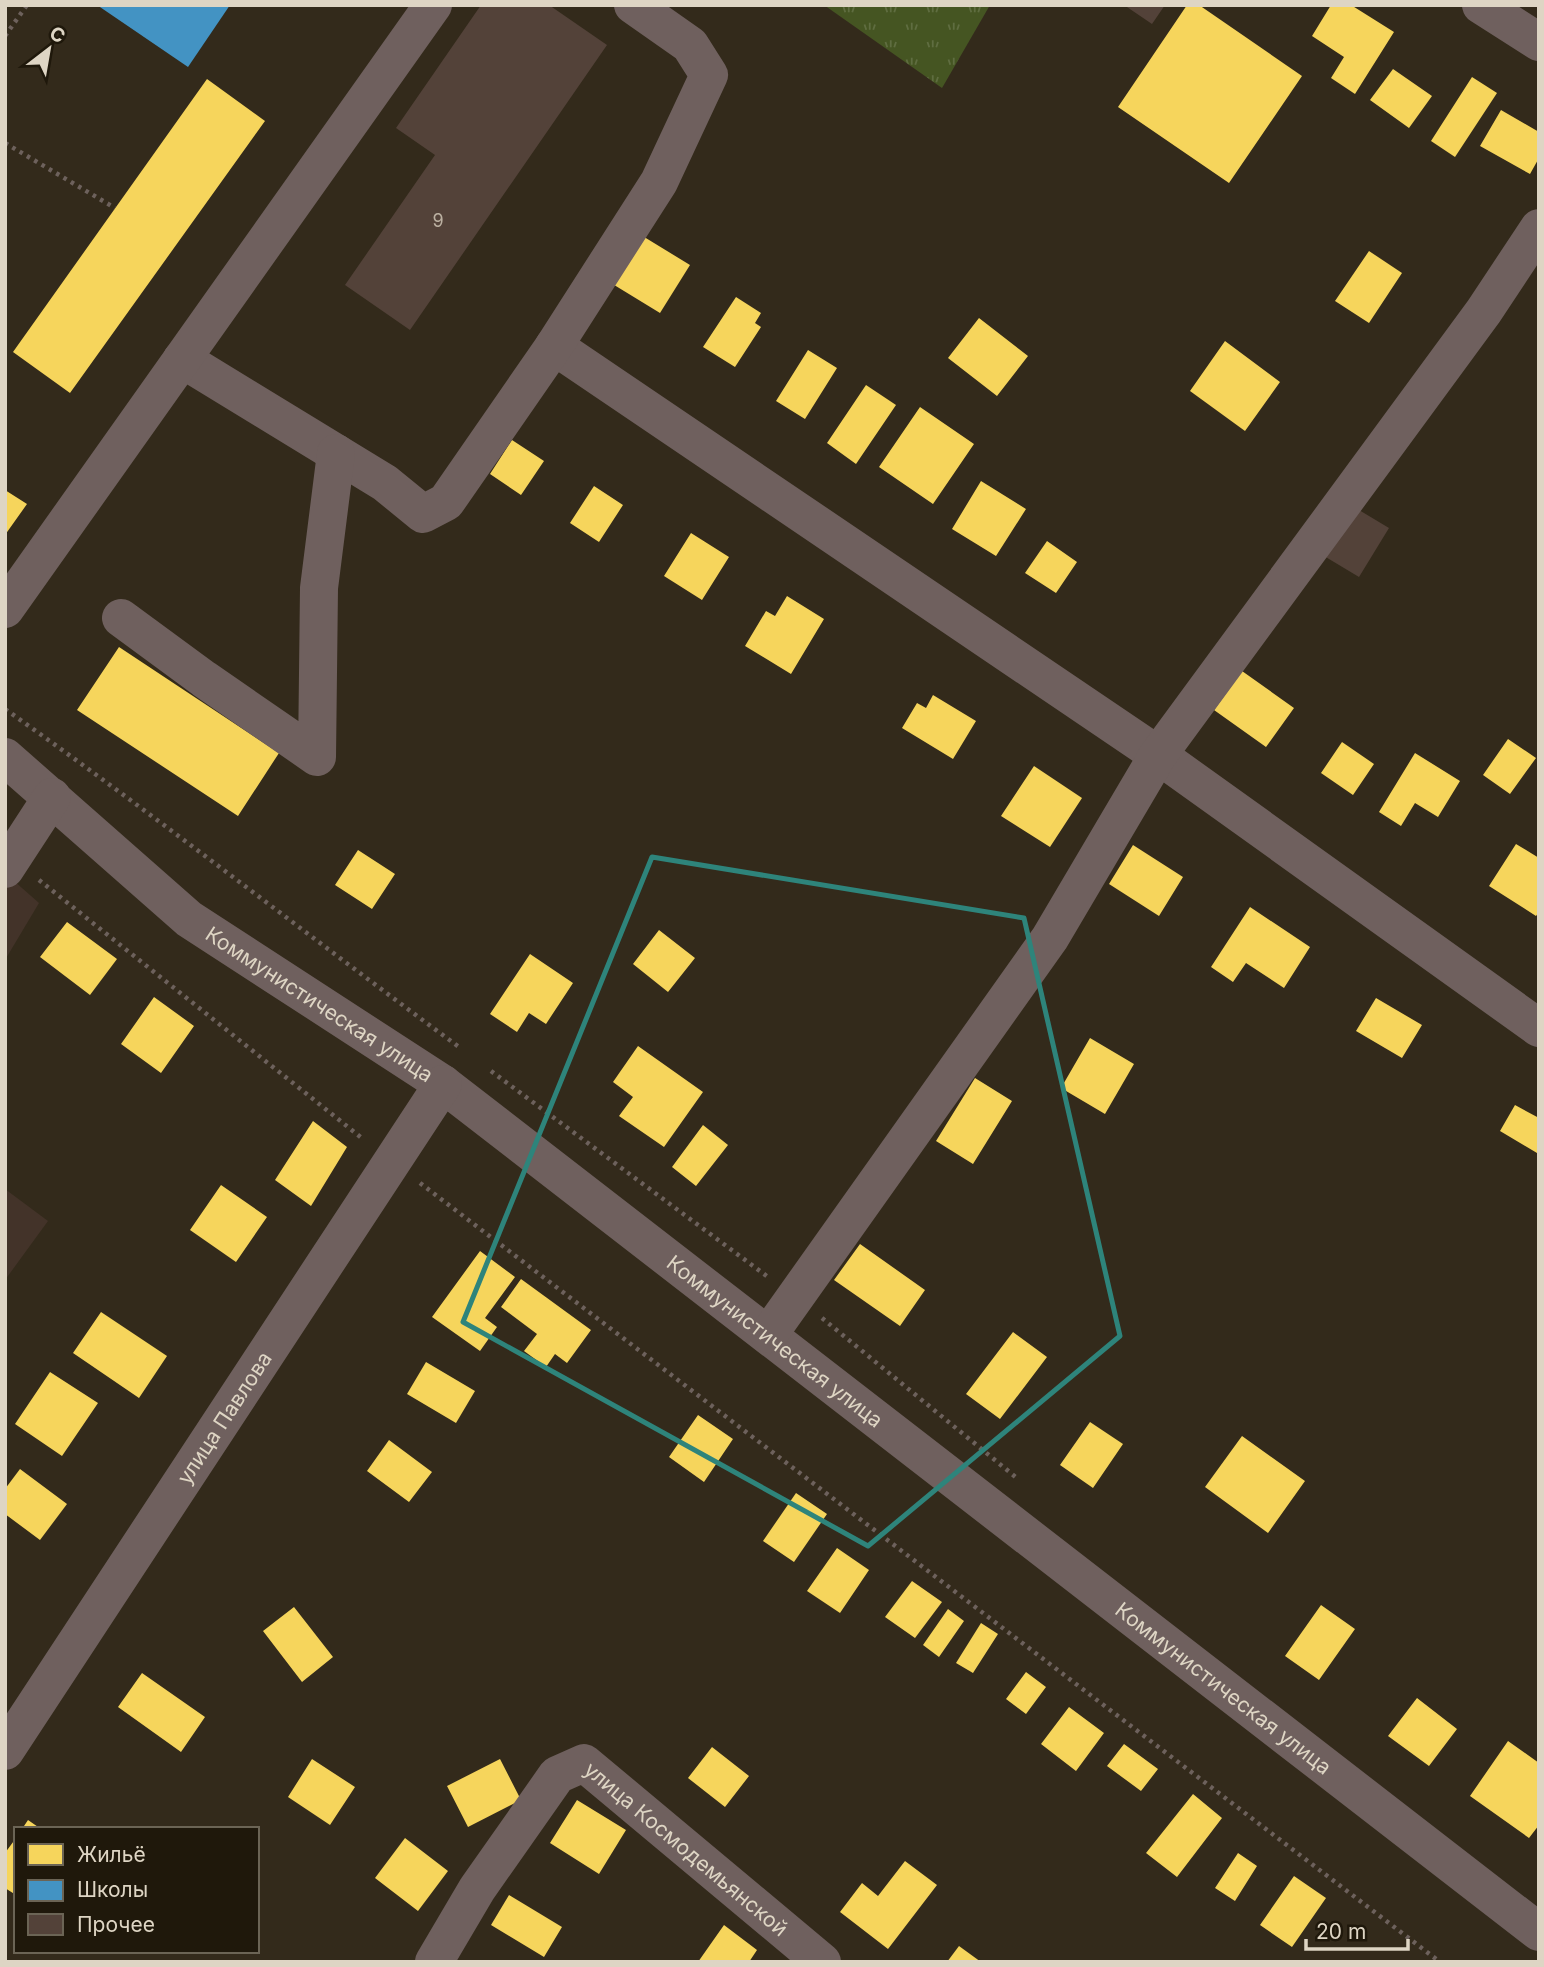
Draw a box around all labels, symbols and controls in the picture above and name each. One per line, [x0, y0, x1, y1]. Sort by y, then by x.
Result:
north arrow [14, 14, 84, 84]
text: С [46, 21, 69, 48]
house number: 9 [432, 210, 444, 231]
street label: Коммунистическая улица [201, 921, 438, 1087]
street label: Коммунистическая улица [662, 1250, 888, 1432]
street label: улица Павлова [171, 1347, 277, 1488]
street label: Коммунистическая улица [1111, 1597, 1337, 1779]
street label: улица Космодемьянской [580, 1756, 793, 1941]
legend [14, 1827, 259, 1953]
text: Жильё [77, 1842, 146, 1867]
text: Школы [77, 1877, 148, 1902]
scale bar [1306, 1908, 1408, 1952]
text: Прочее [77, 1912, 155, 1937]
text: 20 m [1316, 1919, 1366, 1944]

